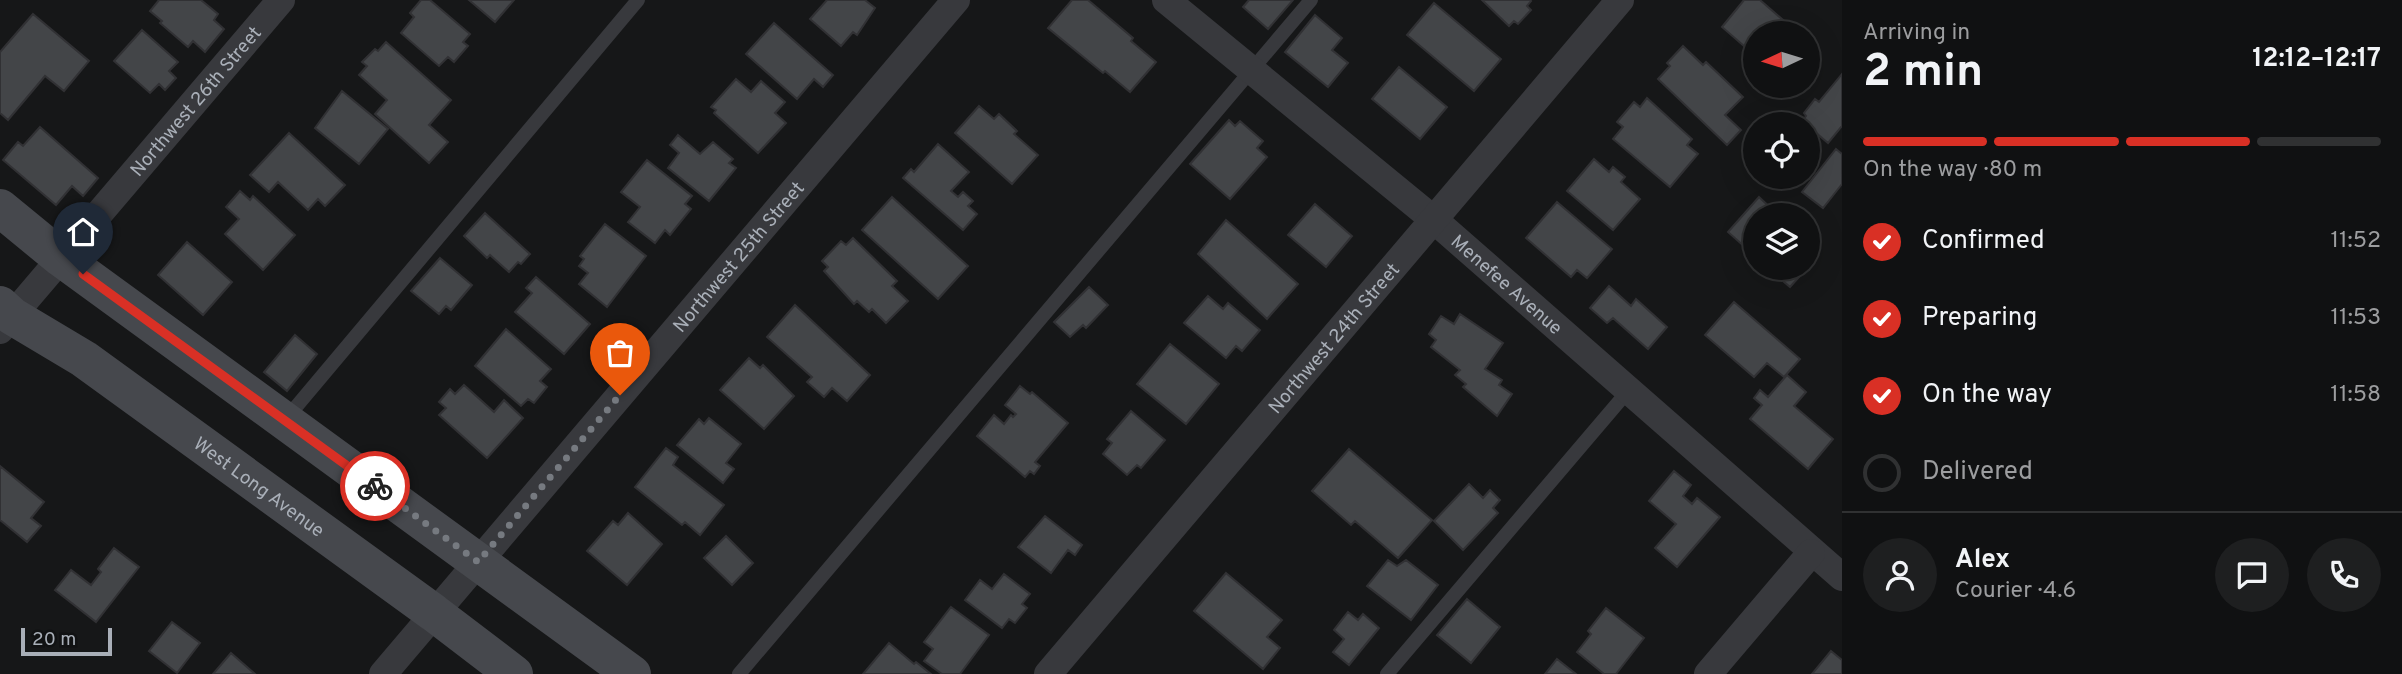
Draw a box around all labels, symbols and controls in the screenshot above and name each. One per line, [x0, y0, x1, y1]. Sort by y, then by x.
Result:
text: Arriving in [1863, 19, 1970, 48]
north arrow [1743, 21, 1820, 98]
map controls [1743, 21, 1820, 280]
street label: Northwest 26th Street [126, 22, 267, 182]
text: 12:12–12:17 [2252, 43, 2381, 76]
text: 2 min [1863, 44, 1983, 103]
button: locate [1743, 112, 1820, 189]
text: On the way · 80 m [1863, 156, 2042, 185]
street label: Northwest 25th Street [669, 177, 810, 338]
pin [53, 202, 113, 274]
button: layers [1743, 203, 1820, 280]
icon: home [64, 213, 102, 251]
icon: check [1863, 223, 1901, 261]
text: Confirmed [1922, 225, 2045, 258]
text: 11:52 [2330, 227, 2381, 256]
street label: Menefee Avenue [1445, 230, 1567, 341]
street label: Northwest 24th Street [1264, 259, 1406, 419]
icon: check [1863, 300, 1901, 338]
text: Preparing [1922, 302, 2037, 335]
text: 11:53 [2331, 304, 2381, 333]
pin [590, 323, 650, 395]
icon: bag [601, 334, 639, 372]
icon: check [1863, 377, 1901, 415]
text: On the way [1922, 379, 2052, 412]
text: 11:58 [2330, 381, 2381, 410]
street label: West Long Avenue [188, 432, 329, 544]
courier [340, 451, 410, 521]
text: Delivered [1922, 456, 2033, 489]
icon: bike [356, 467, 394, 505]
button: person [1863, 538, 1937, 612]
button: chat [2215, 538, 2289, 612]
button: phone [2307, 538, 2381, 612]
text: Alex [1955, 544, 2010, 577]
text: Courier · 4.6 [1955, 577, 2076, 606]
scale bar [21, 625, 112, 657]
text: 20 m [32, 628, 76, 652]

